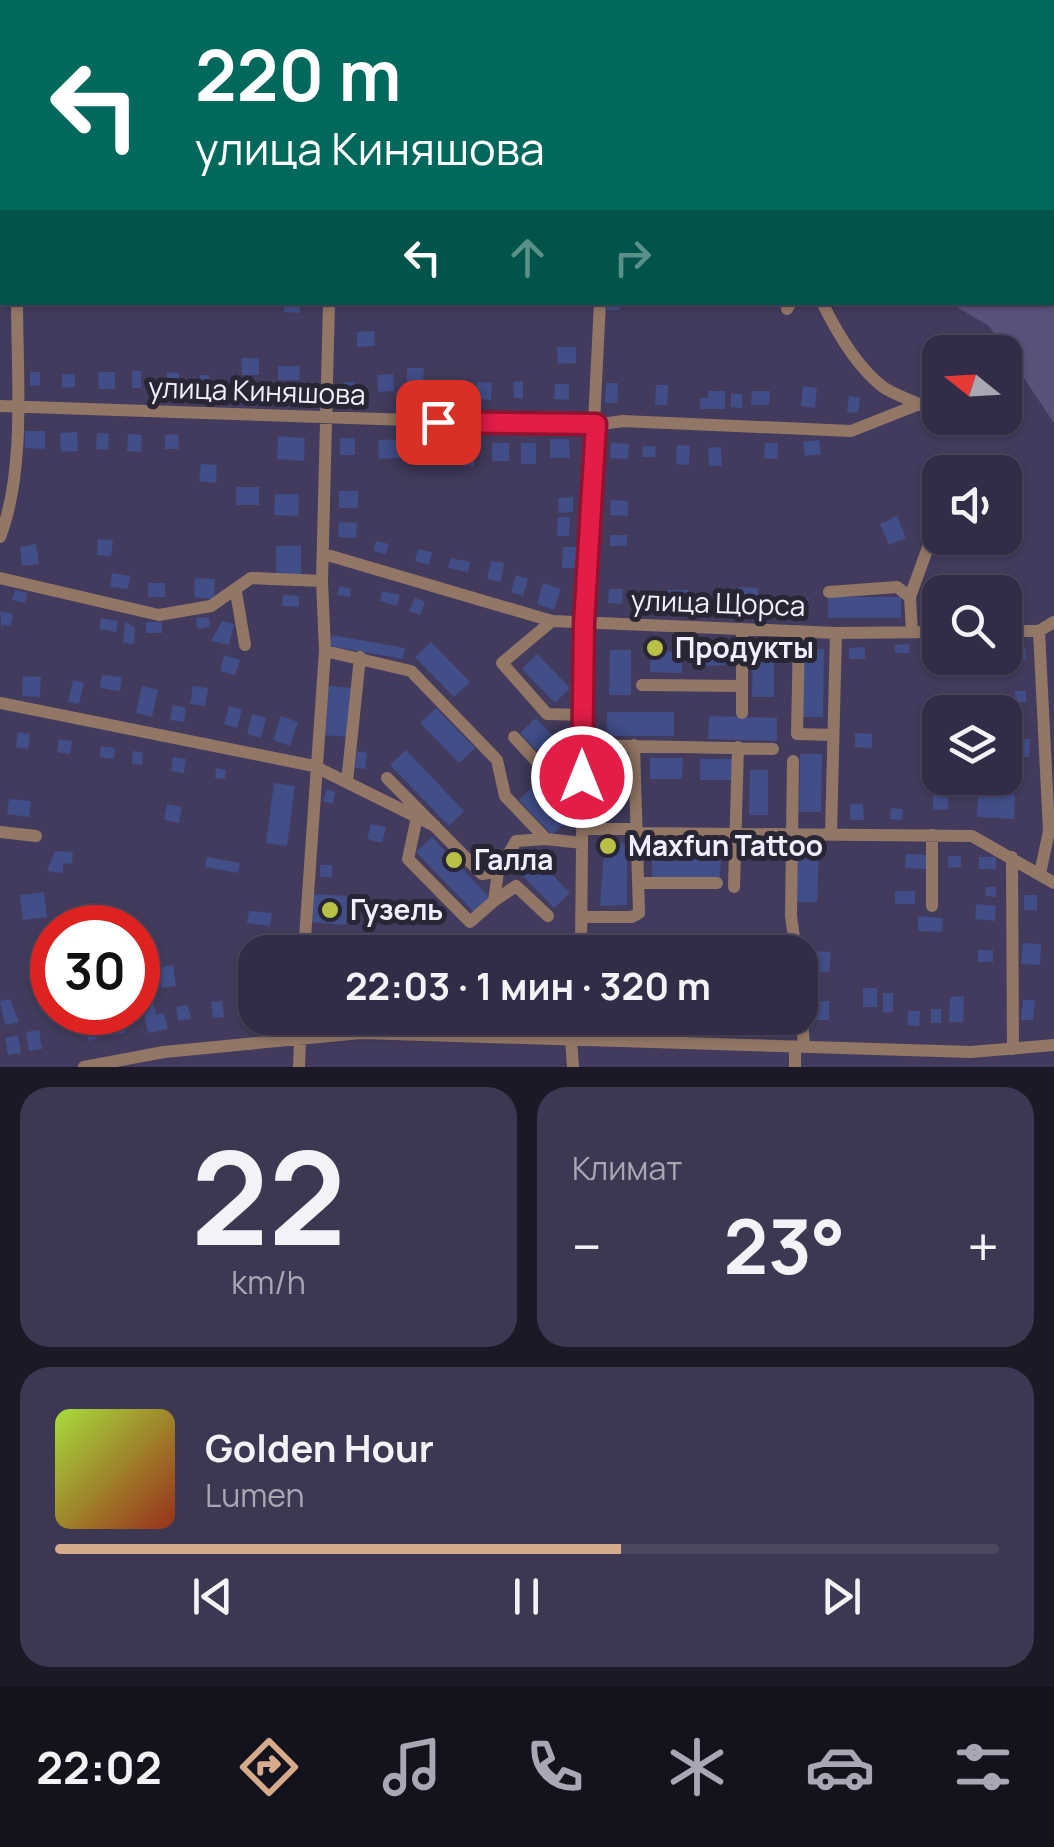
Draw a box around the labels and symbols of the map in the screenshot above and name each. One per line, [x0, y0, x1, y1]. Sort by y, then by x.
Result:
north arrow [922, 335, 1022, 435]
street label: улица Киняшова [148, 367, 366, 413]
pin [396, 380, 481, 465]
street label: улица Щорса [630, 580, 806, 624]
place label: Продукты [675, 628, 814, 666]
marker: Продукты [644, 637, 666, 659]
position arrow [530, 725, 634, 829]
place label: Maxfun Tattoo [628, 826, 823, 864]
marker: Maxfun Tattoo [597, 835, 619, 857]
place label: Галла [474, 840, 553, 878]
marker: Галла [443, 849, 465, 871]
place label: Гузель [350, 890, 443, 928]
marker: Гузель [319, 899, 341, 921]
speed limit sign: 30 [30, 905, 160, 1035]

